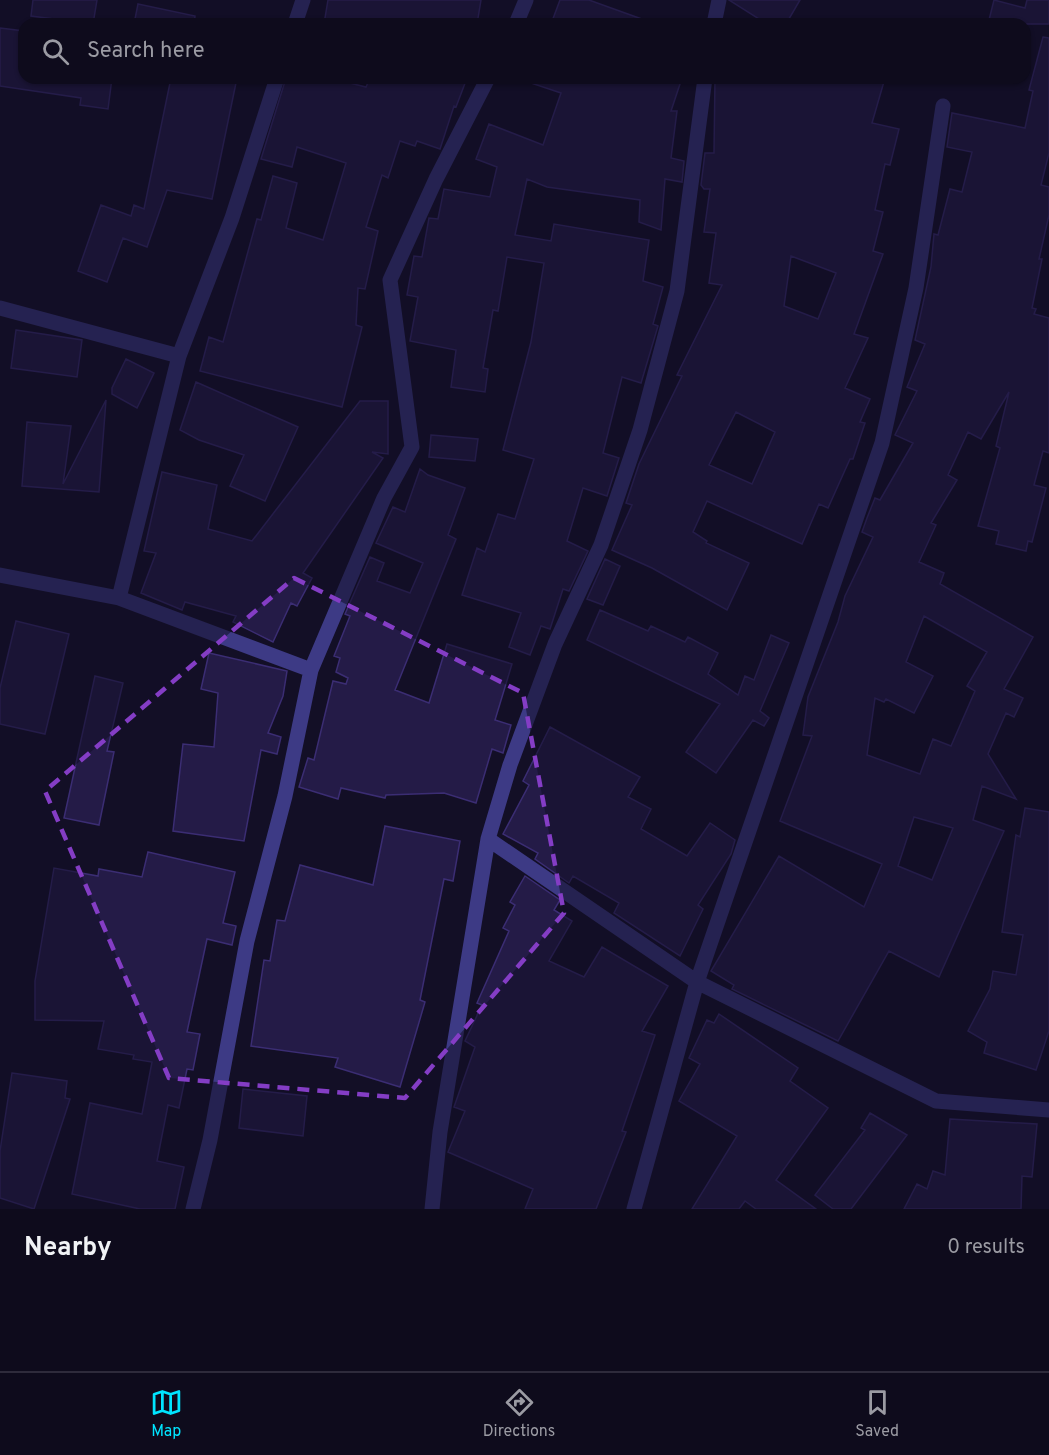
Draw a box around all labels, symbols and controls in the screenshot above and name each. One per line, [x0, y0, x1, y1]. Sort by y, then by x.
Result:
search box [18, 18, 1031, 84]
icon: search [39, 35, 72, 68]
text: Search here [87, 38, 205, 65]
text: Nearby [24, 1232, 112, 1265]
text: 0 results [947, 1235, 1025, 1261]
tab: Map [150, 1386, 183, 1442]
tab: Directions [483, 1386, 555, 1442]
tab: Saved [855, 1386, 899, 1442]

